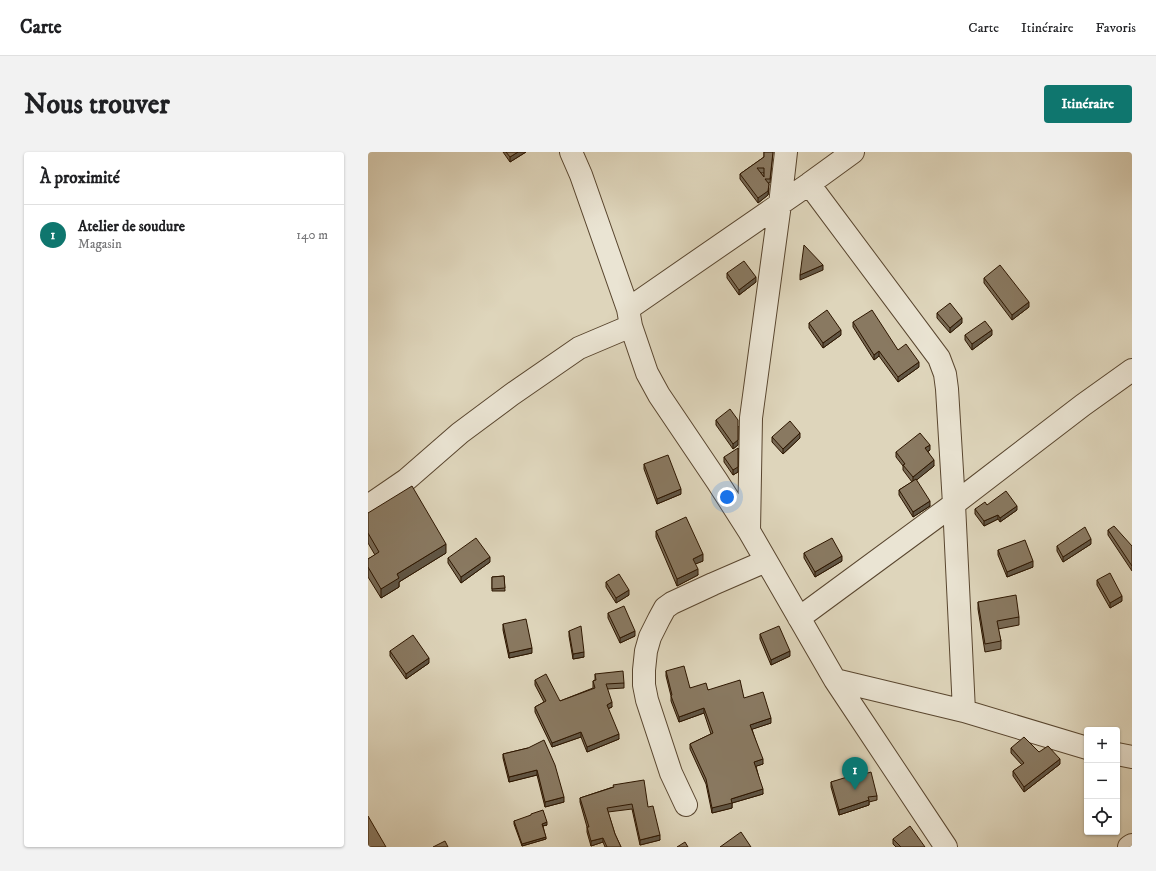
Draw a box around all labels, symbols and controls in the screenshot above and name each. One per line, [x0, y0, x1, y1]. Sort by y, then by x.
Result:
text: Carte [20, 16, 62, 39]
text: Carte [968, 19, 999, 37]
text: Itinéraire [1021, 19, 1074, 37]
text: Favoris [1096, 19, 1136, 37]
button: Itinéraire [1044, 85, 1132, 123]
text: Nous trouver [24, 87, 170, 122]
text: À proximité [40, 167, 120, 189]
text: Atelier de soudure [78, 217, 185, 236]
text: 1 [51, 227, 55, 243]
text: 140 m [296, 227, 328, 243]
text: Magasin [78, 236, 122, 252]
your location [717, 487, 737, 507]
map controls [1084, 727, 1120, 835]
button: + [1084, 727, 1120, 763]
pin: 1 [842, 757, 868, 790]
button: − [1084, 763, 1120, 799]
button: locate [1084, 799, 1120, 835]

